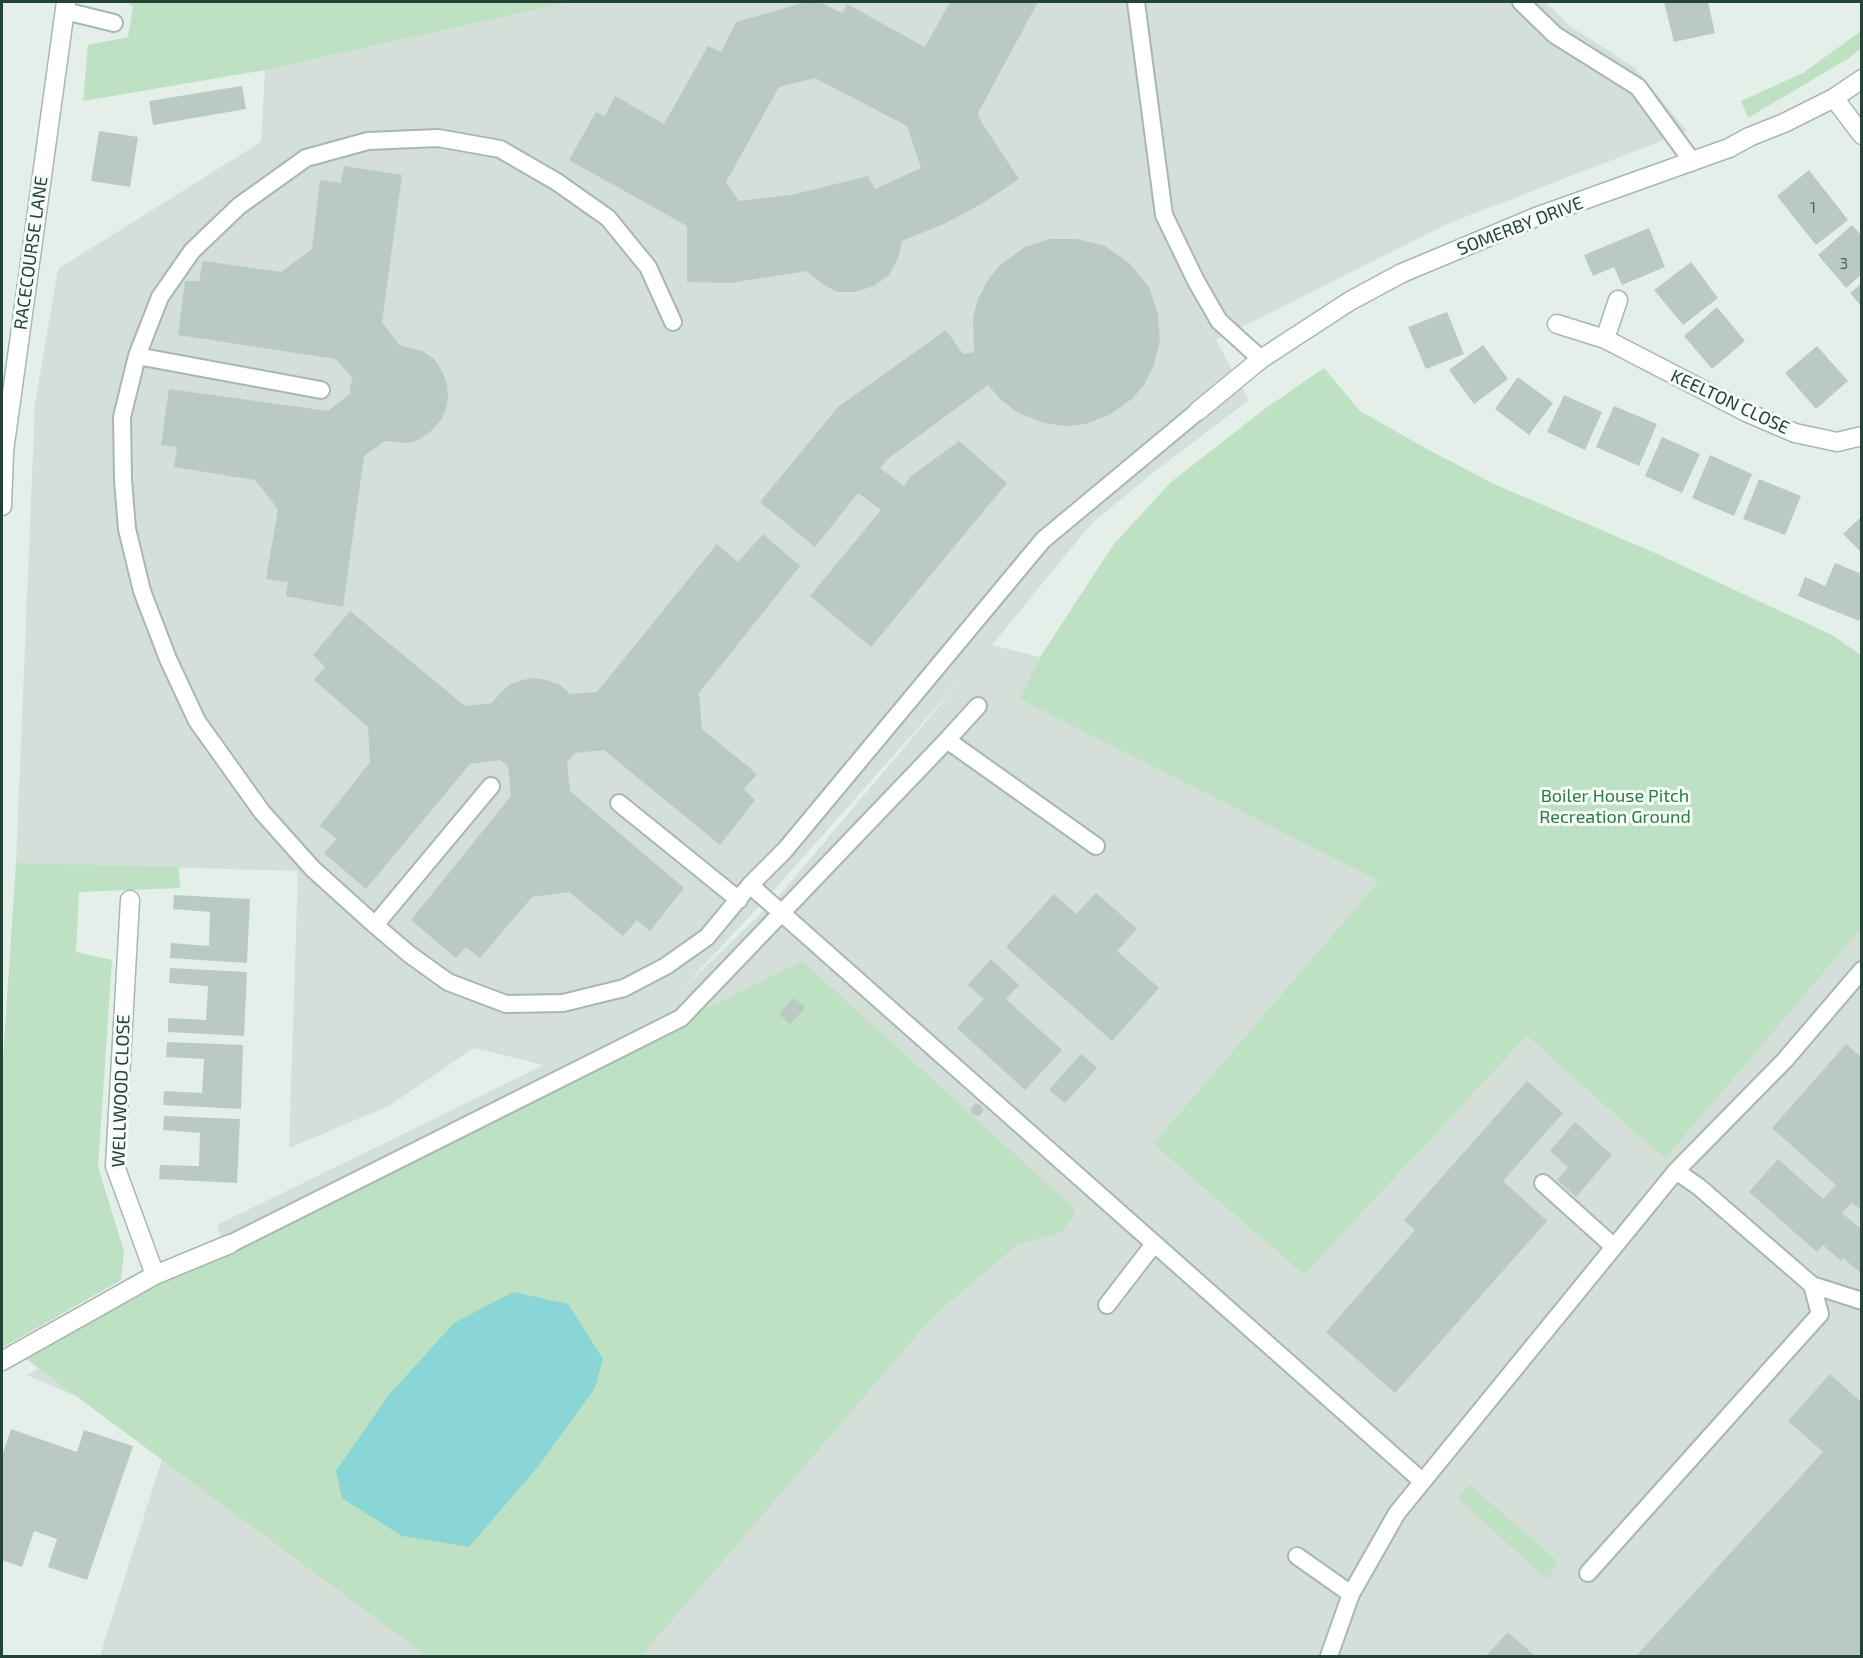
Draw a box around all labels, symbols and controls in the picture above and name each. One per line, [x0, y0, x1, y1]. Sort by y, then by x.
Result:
street label: RACECOURSE LANE [10, 175, 52, 331]
street label: SOMERBY DRIVE [1454, 192, 1586, 260]
house number: 1 [1810, 199, 1816, 217]
house number: 3 [1840, 255, 1848, 273]
street label: KEELTON CLOSE [1667, 365, 1793, 439]
park label: Boiler House Pitch Recreation Ground [1539, 785, 1691, 828]
street label: WELLWOOD CLOSE [108, 1014, 134, 1168]

